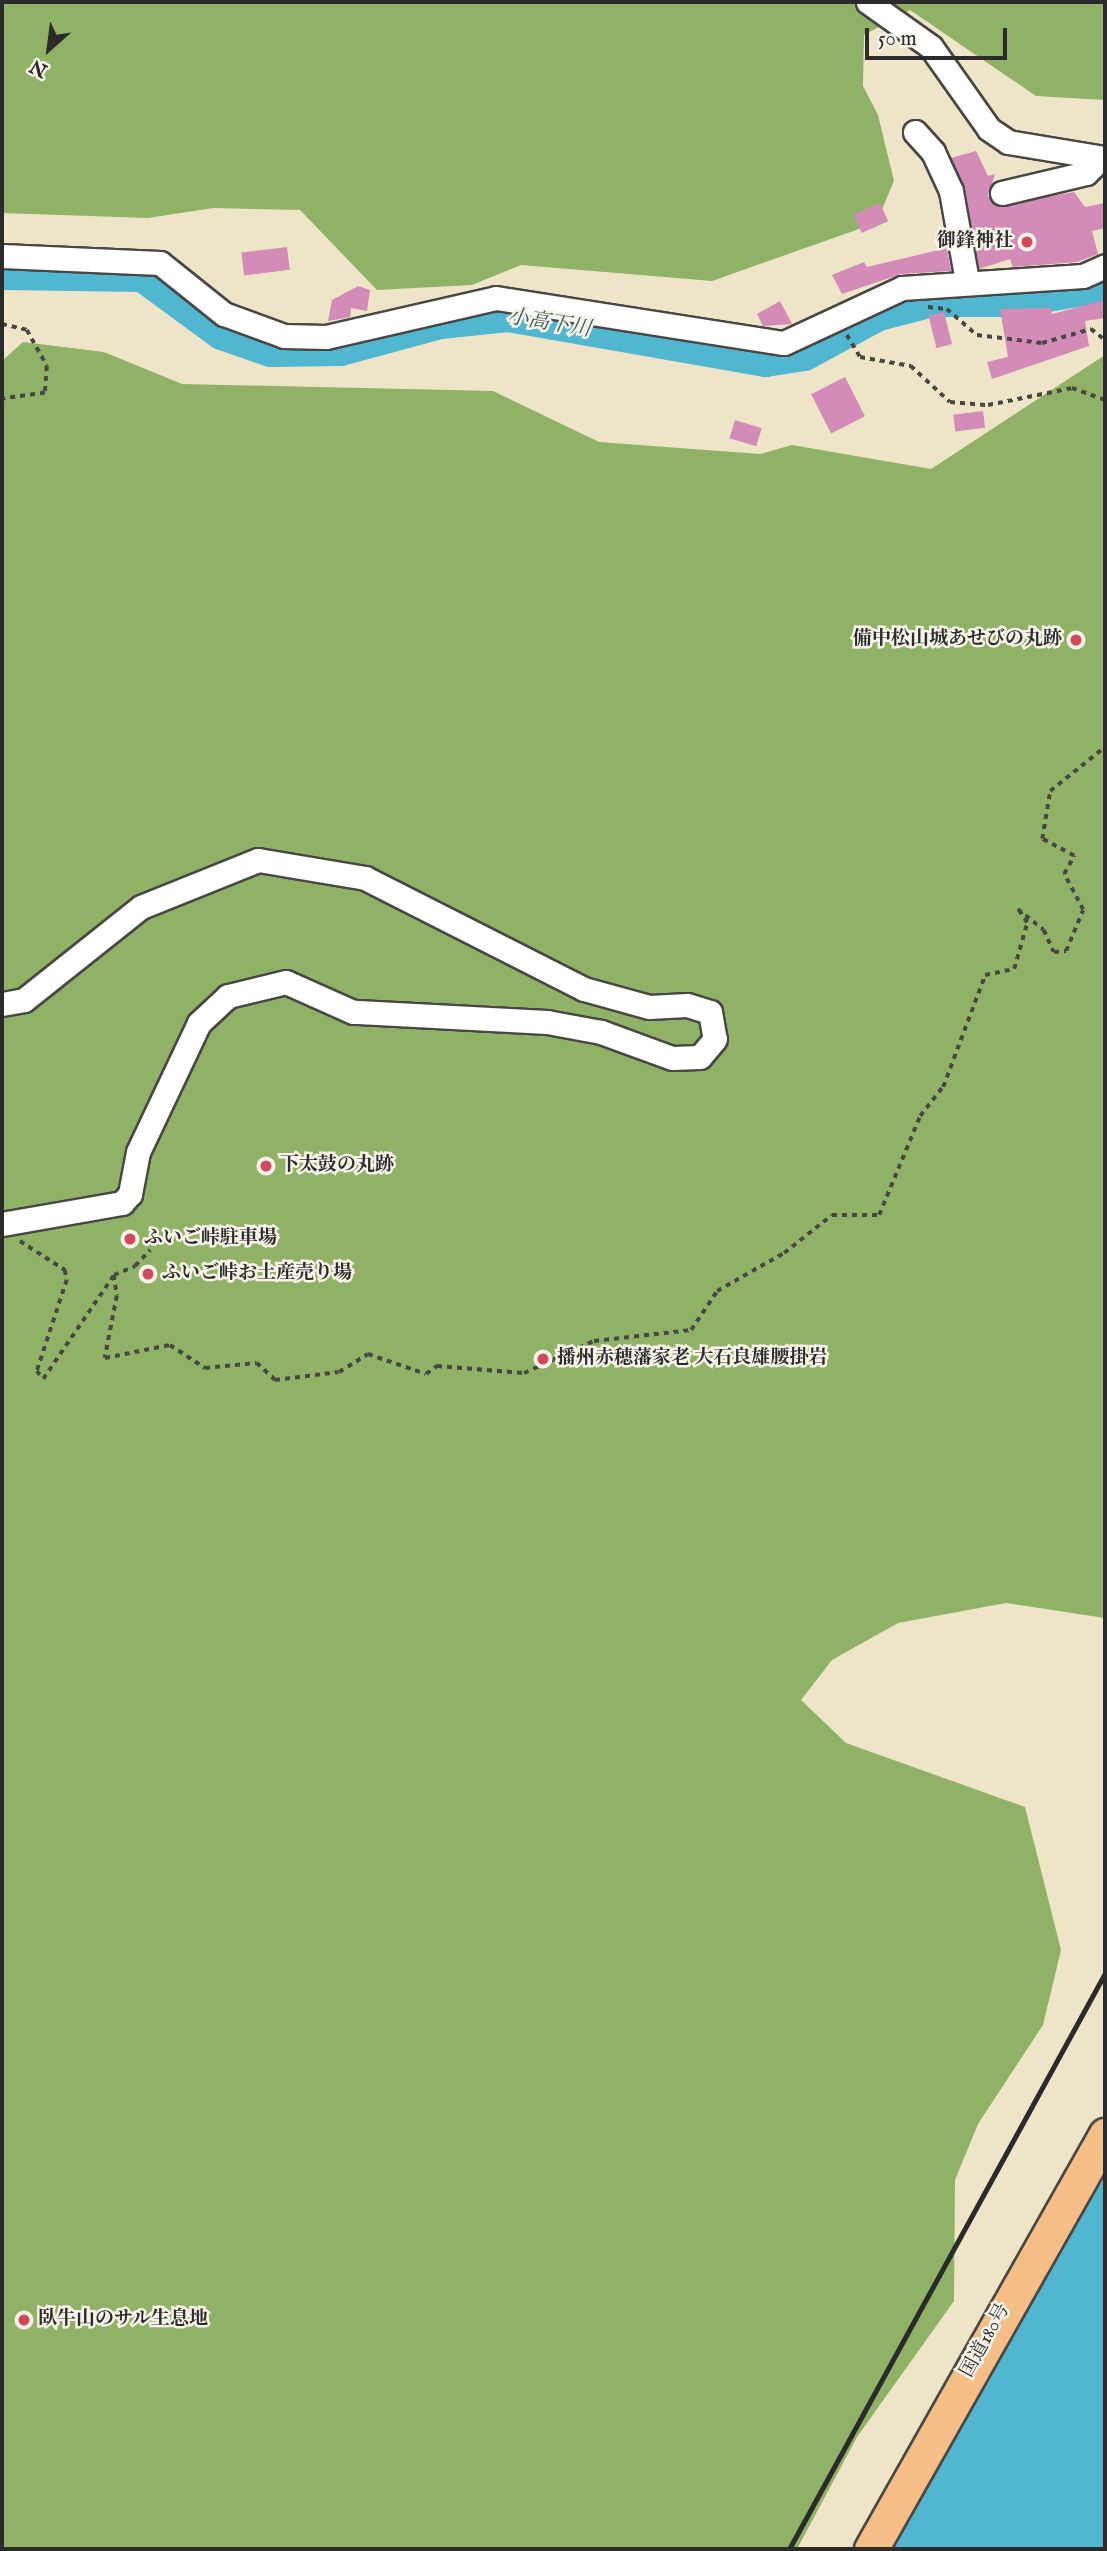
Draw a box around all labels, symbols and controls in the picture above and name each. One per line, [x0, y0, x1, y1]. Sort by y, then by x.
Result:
north arrow [14, 14, 84, 84]
scale bar [869, 14, 1011, 58]
text: 50 m [878, 26, 917, 53]
text: N [26, 53, 52, 82]
place label: 御鋒神社 [937, 231, 1013, 253]
marker: 御鋒神社 [1019, 234, 1035, 250]
water label: 小高下川 [506, 305, 592, 343]
place label: 備中松山城あせびの丸跡 [853, 629, 1062, 651]
marker: 備中松山城あせびの丸跡 [1068, 632, 1084, 648]
place label: 下太鼓の丸跡 [280, 1155, 394, 1177]
marker: 下太鼓の丸跡 [258, 1158, 274, 1174]
place label: ふいご峠駐車場 [144, 1228, 277, 1250]
marker: ふいご峠駐車場 [122, 1231, 138, 1247]
place label: ふいご峠お土産売り場 [162, 1263, 352, 1285]
marker: ふいご峠お土産売り場 [140, 1266, 156, 1282]
place label: 播州赤穂藩家老 大石良雄腰掛岩 [557, 1348, 827, 1370]
marker: 播州赤穂藩家老 大石良雄腰掛岩 [535, 1351, 551, 1367]
street label: 国道180号 [956, 2300, 1016, 2382]
place label: 臥牛山のサル生息地 [38, 2309, 209, 2331]
marker: 臥牛山のサル生息地 [16, 2312, 32, 2328]

